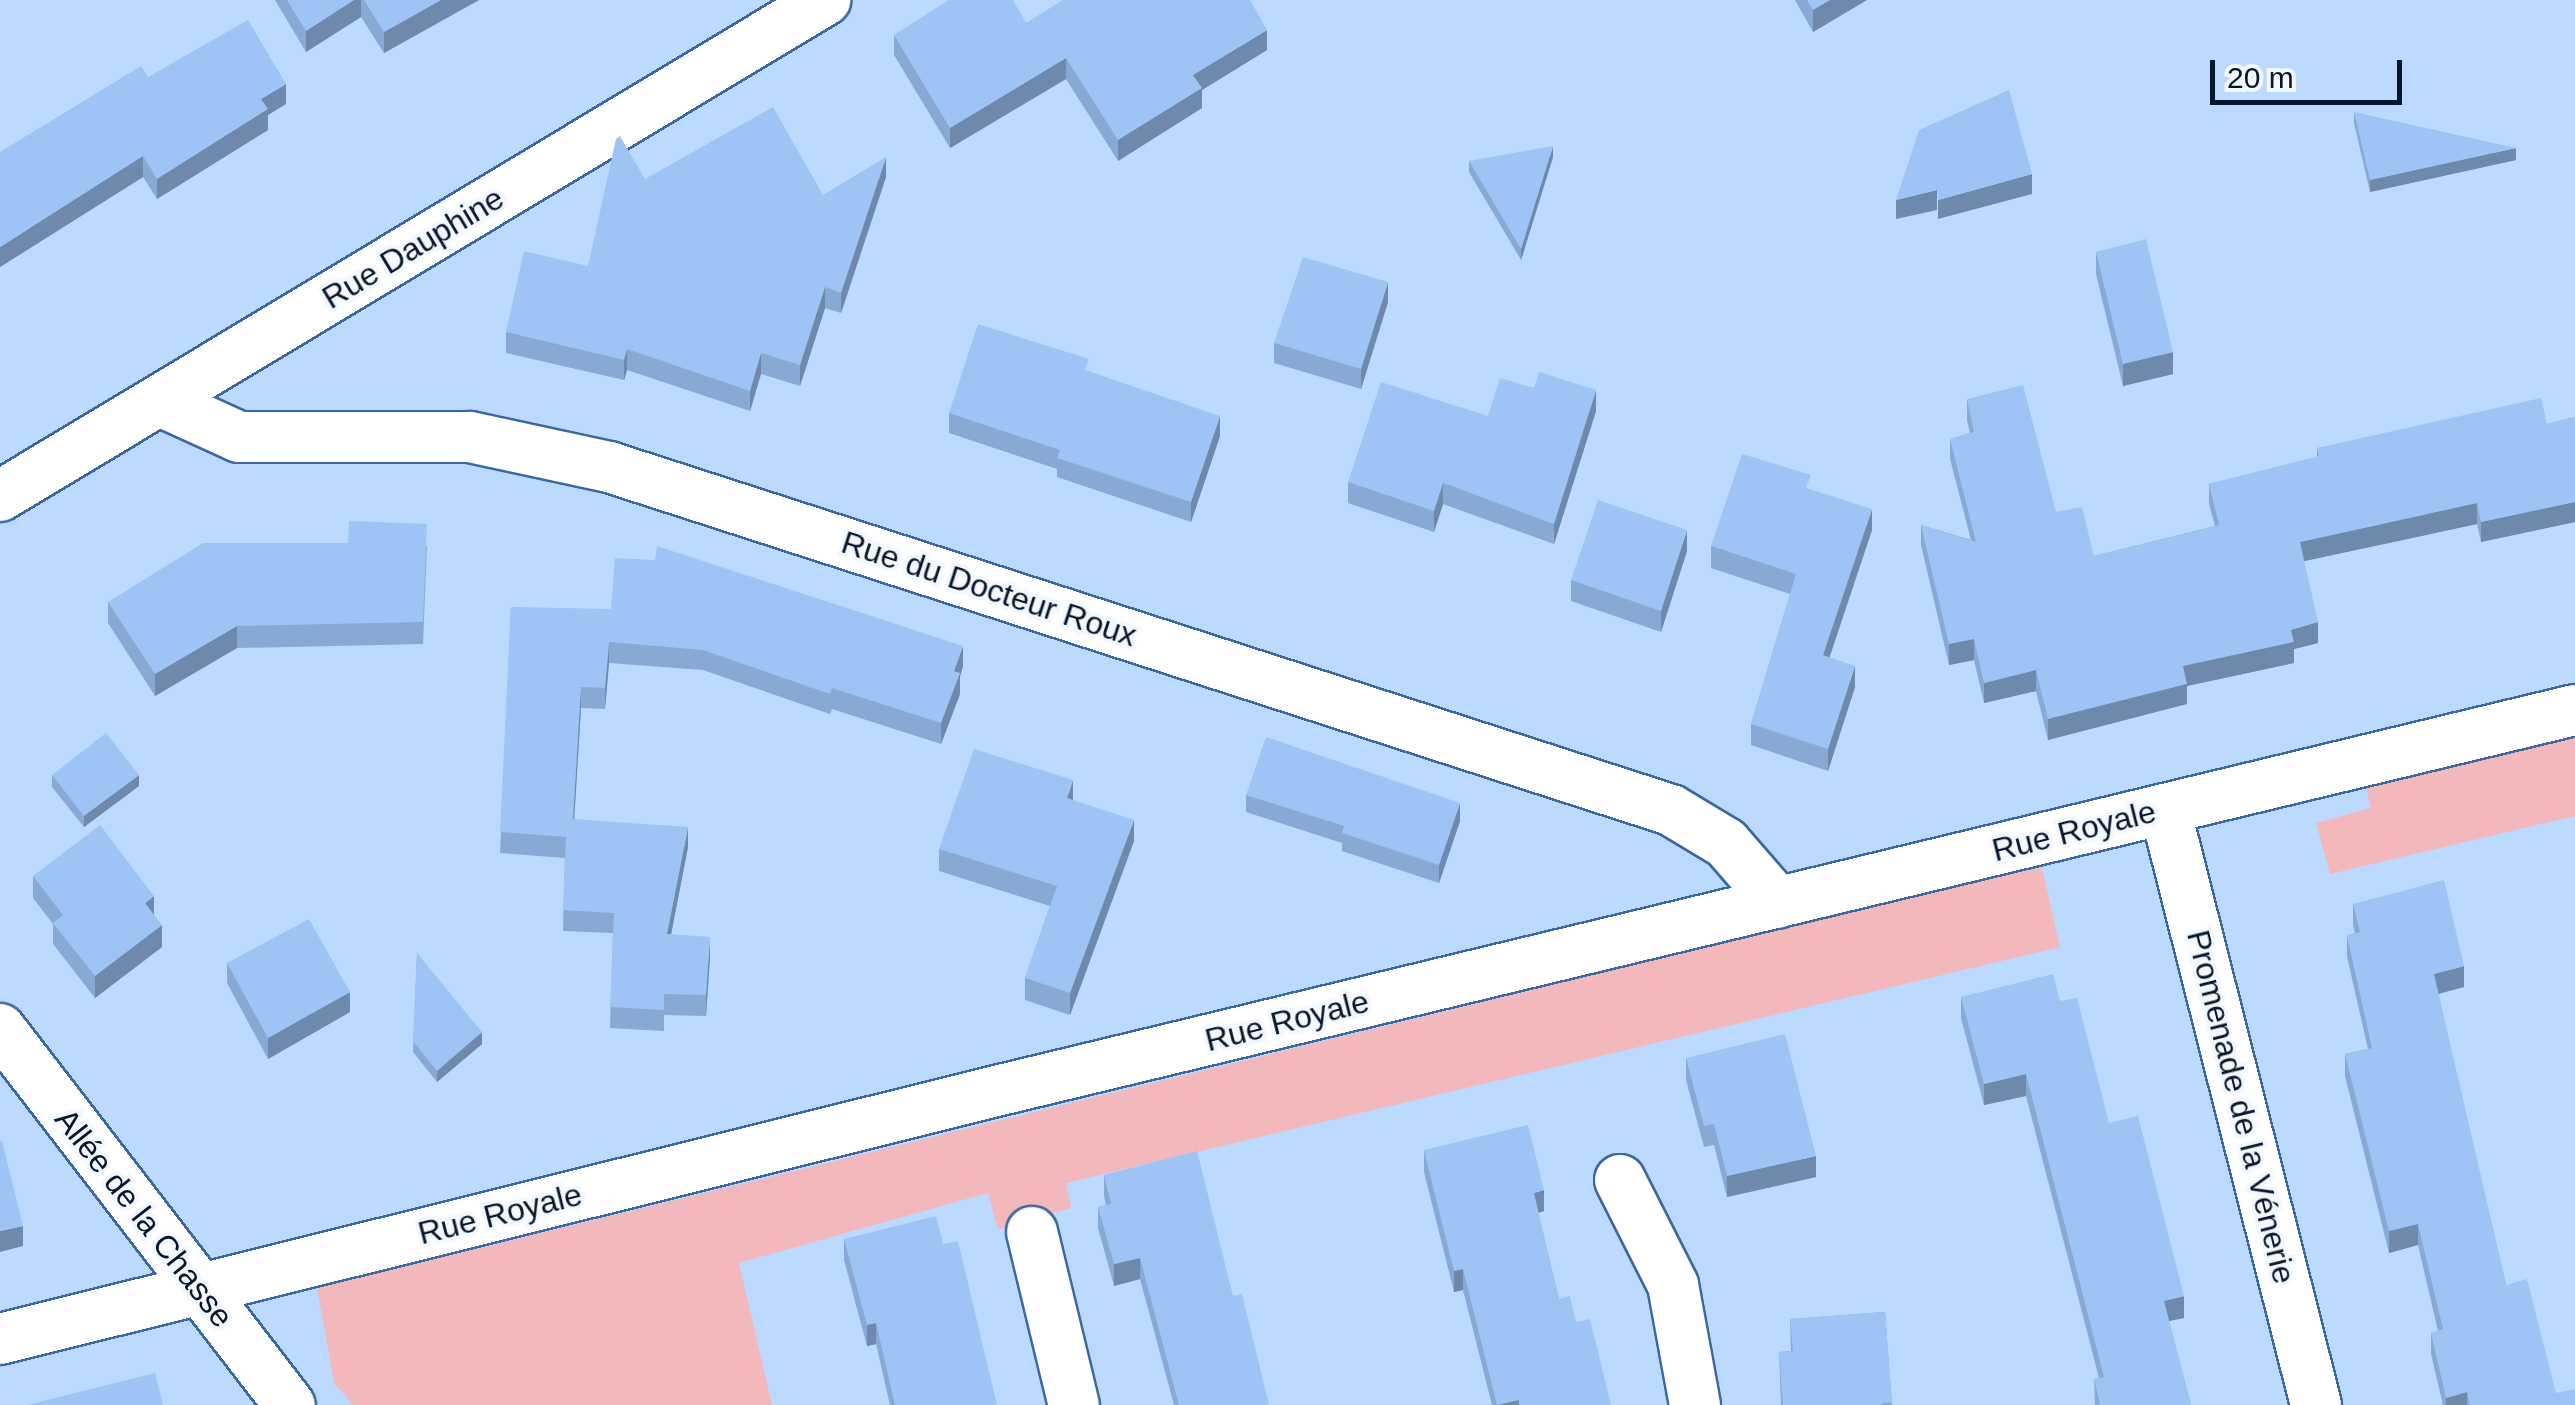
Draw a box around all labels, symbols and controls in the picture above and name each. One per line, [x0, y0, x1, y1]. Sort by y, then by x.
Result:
scale bar [2215, 40, 2408, 102]
text: 20 m [2227, 61, 2294, 94]
street label: Rue Dauphine [315, 179, 511, 317]
street label: Rue du Docteur Roux [837, 523, 1141, 655]
street label: Rue Royale [1988, 792, 2160, 870]
street label: Promenade de la Vénerie [2178, 926, 2304, 1288]
street label: Rue Royale [1201, 982, 1373, 1060]
street label: Allée de la Chasse [47, 1101, 241, 1335]
street label: Rue Royale [414, 1175, 586, 1253]

